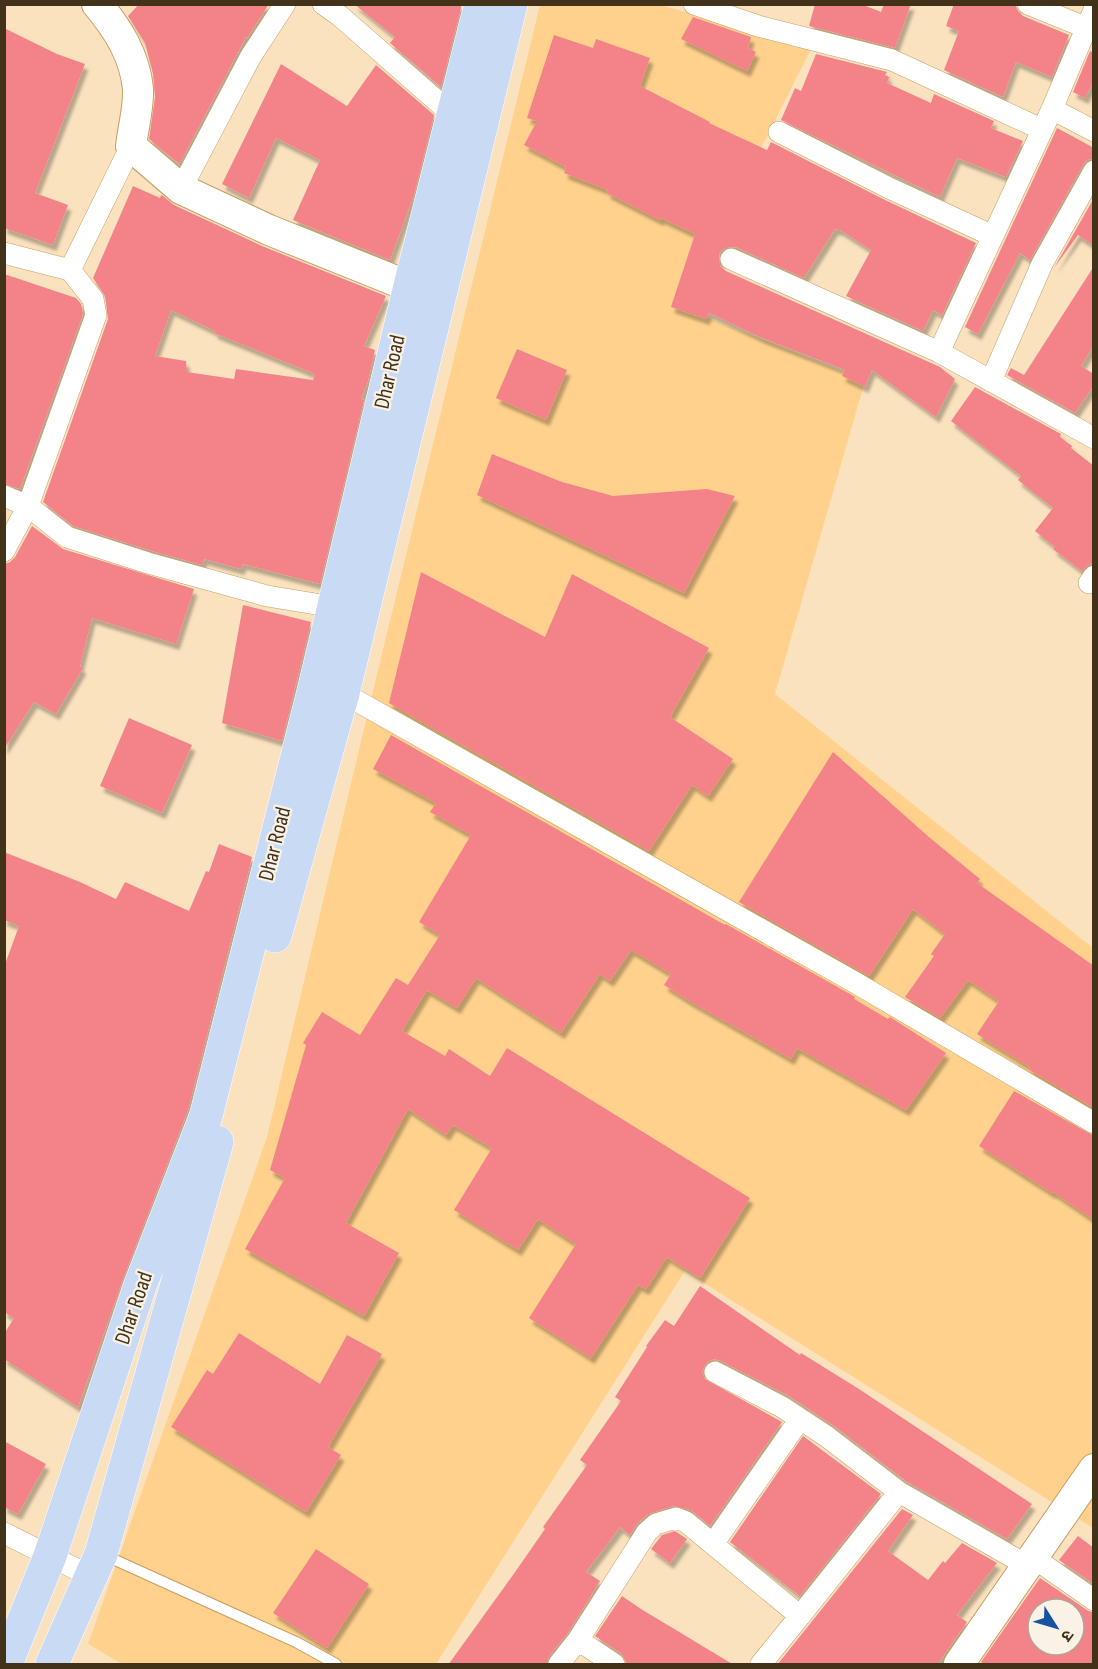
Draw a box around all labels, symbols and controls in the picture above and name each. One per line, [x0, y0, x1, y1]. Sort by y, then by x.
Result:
street label: Dhar Road [368, 332, 412, 412]
street label: Dhar Road [253, 804, 297, 884]
street label: Dhar Road [109, 1268, 159, 1348]
north arrow [1026, 1597, 1086, 1657]
text: उ [1056, 1626, 1077, 1645]

